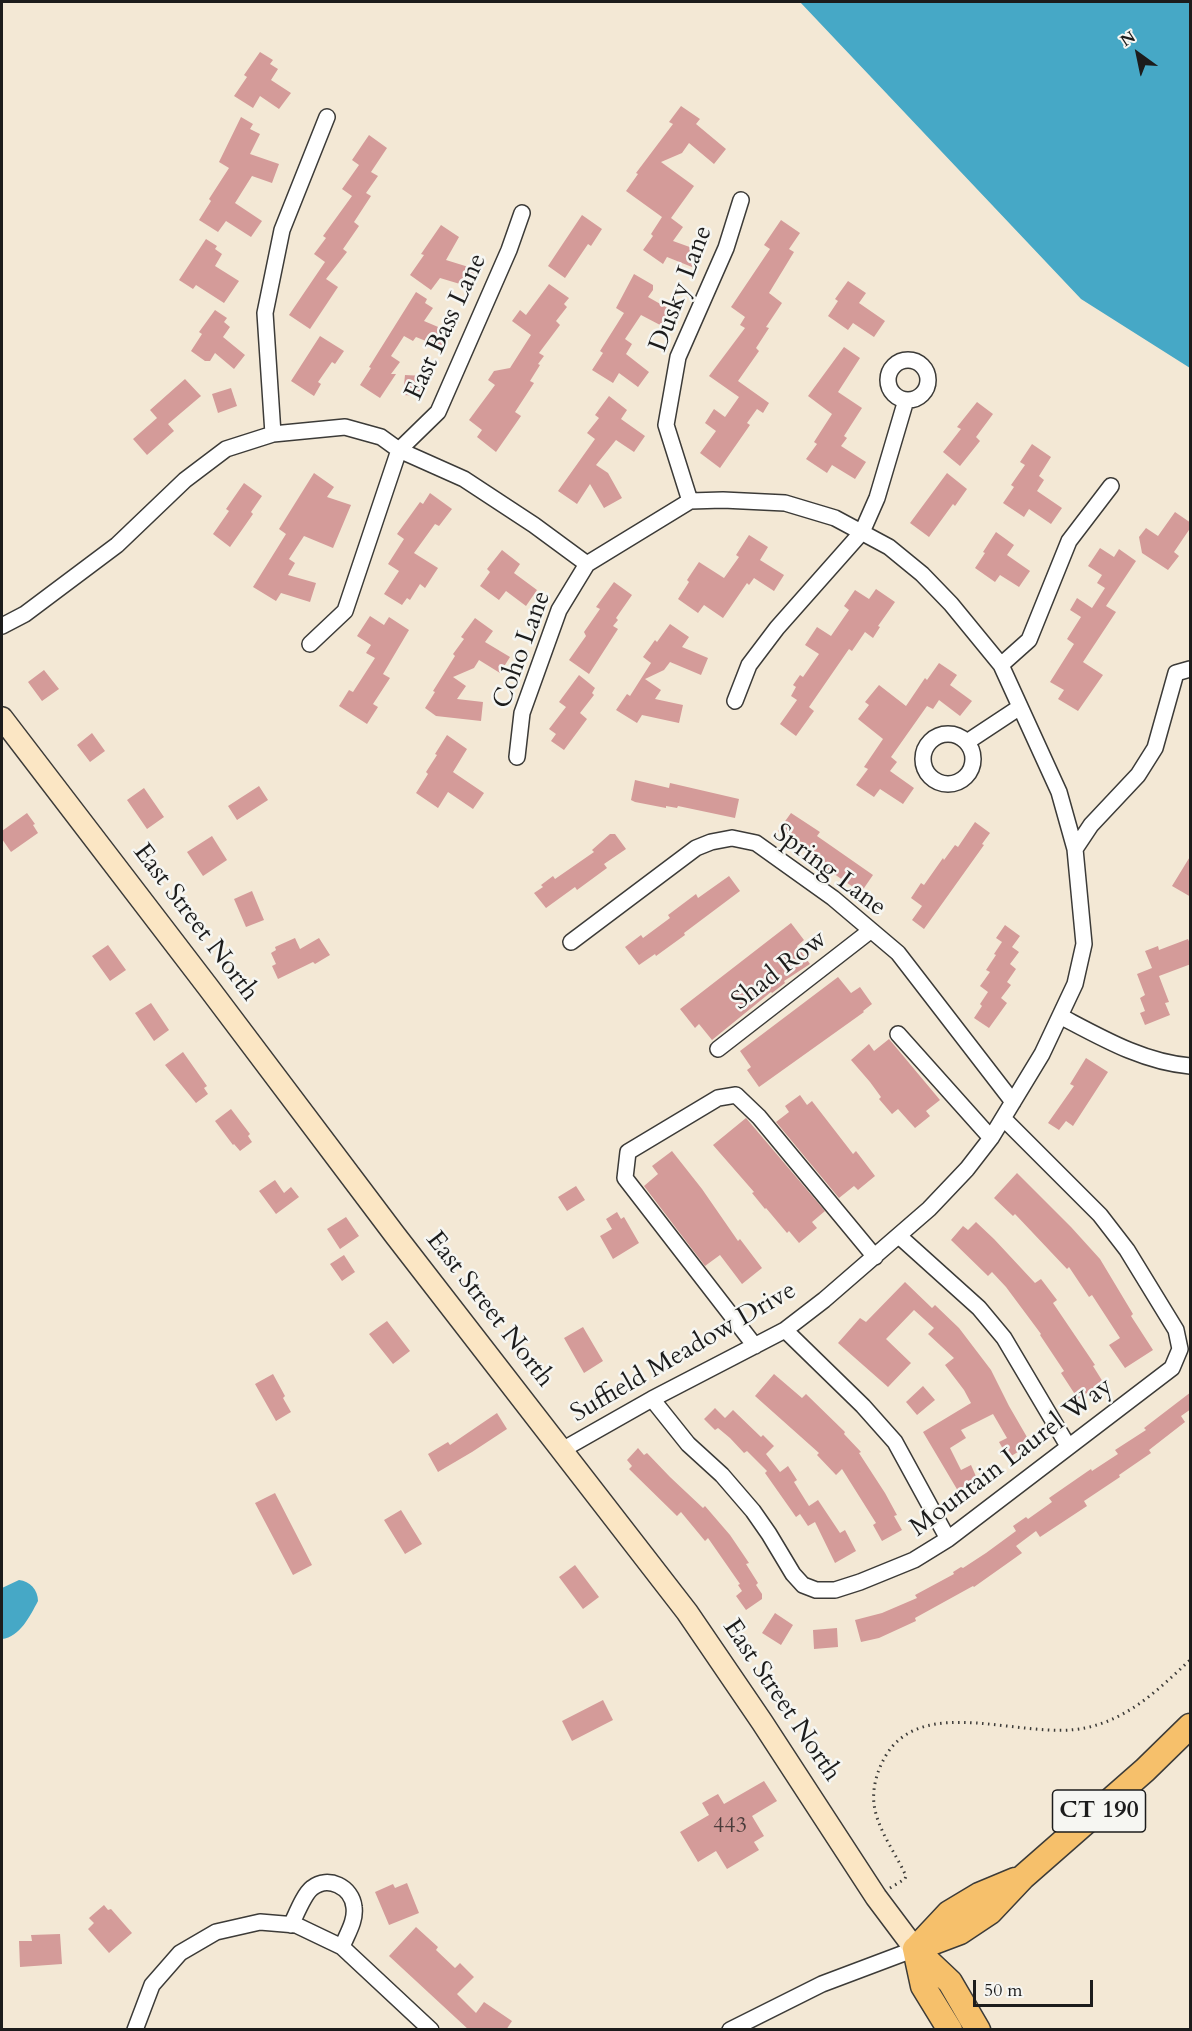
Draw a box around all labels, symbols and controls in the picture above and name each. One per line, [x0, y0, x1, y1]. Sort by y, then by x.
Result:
north arrow [1108, 24, 1168, 84]
text: N [1116, 26, 1140, 52]
street label: Dusky Lane [644, 222, 720, 356]
street label: East Bass Lane [399, 249, 495, 405]
street label: Coho Lane [487, 587, 559, 713]
street label: Spring Lane [766, 818, 892, 924]
street label: East Street North [126, 838, 264, 1008]
street label: Shad Row [726, 924, 834, 1018]
street label: East Street North [419, 1226, 559, 1394]
street label: Suffield Meadow Drive [566, 1276, 802, 1430]
street label: Mountain Laurel Way [904, 1372, 1120, 1544]
street label: East Street North [715, 1614, 847, 1788]
road number: CT 190 [1052, 1790, 1146, 1832]
house number: 443 [713, 1814, 747, 1840]
scale bar [976, 1968, 1096, 2006]
text: 50 m [984, 1978, 1023, 2003]

